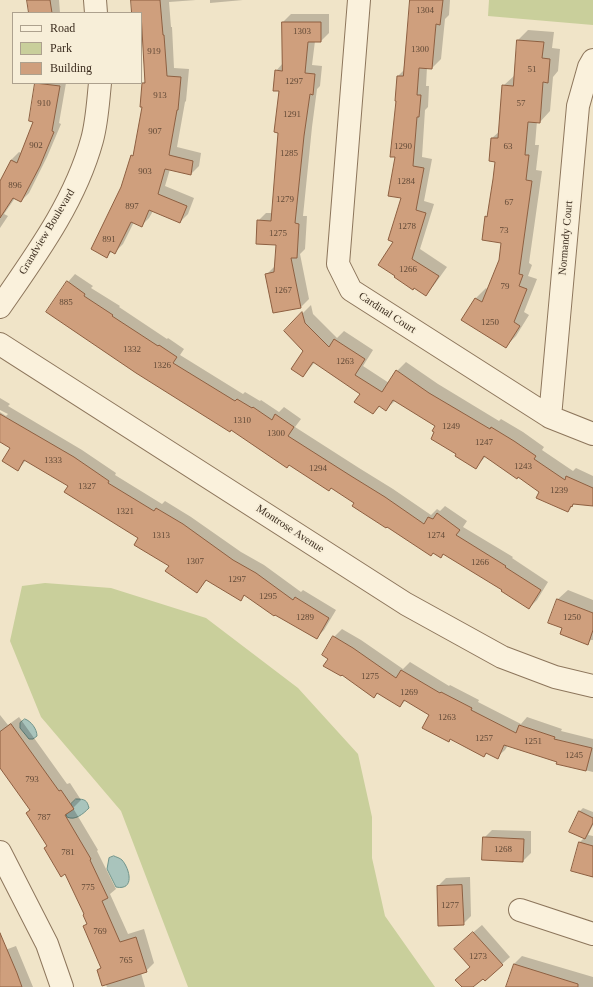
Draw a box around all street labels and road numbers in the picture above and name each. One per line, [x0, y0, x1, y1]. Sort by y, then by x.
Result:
street label: Grandview Boulevard [16, 187, 78, 277]
street label: Normandy Court [556, 200, 576, 276]
street label: Cardinal Court [356, 290, 418, 336]
street label: Montrose Avenue [254, 502, 326, 556]

